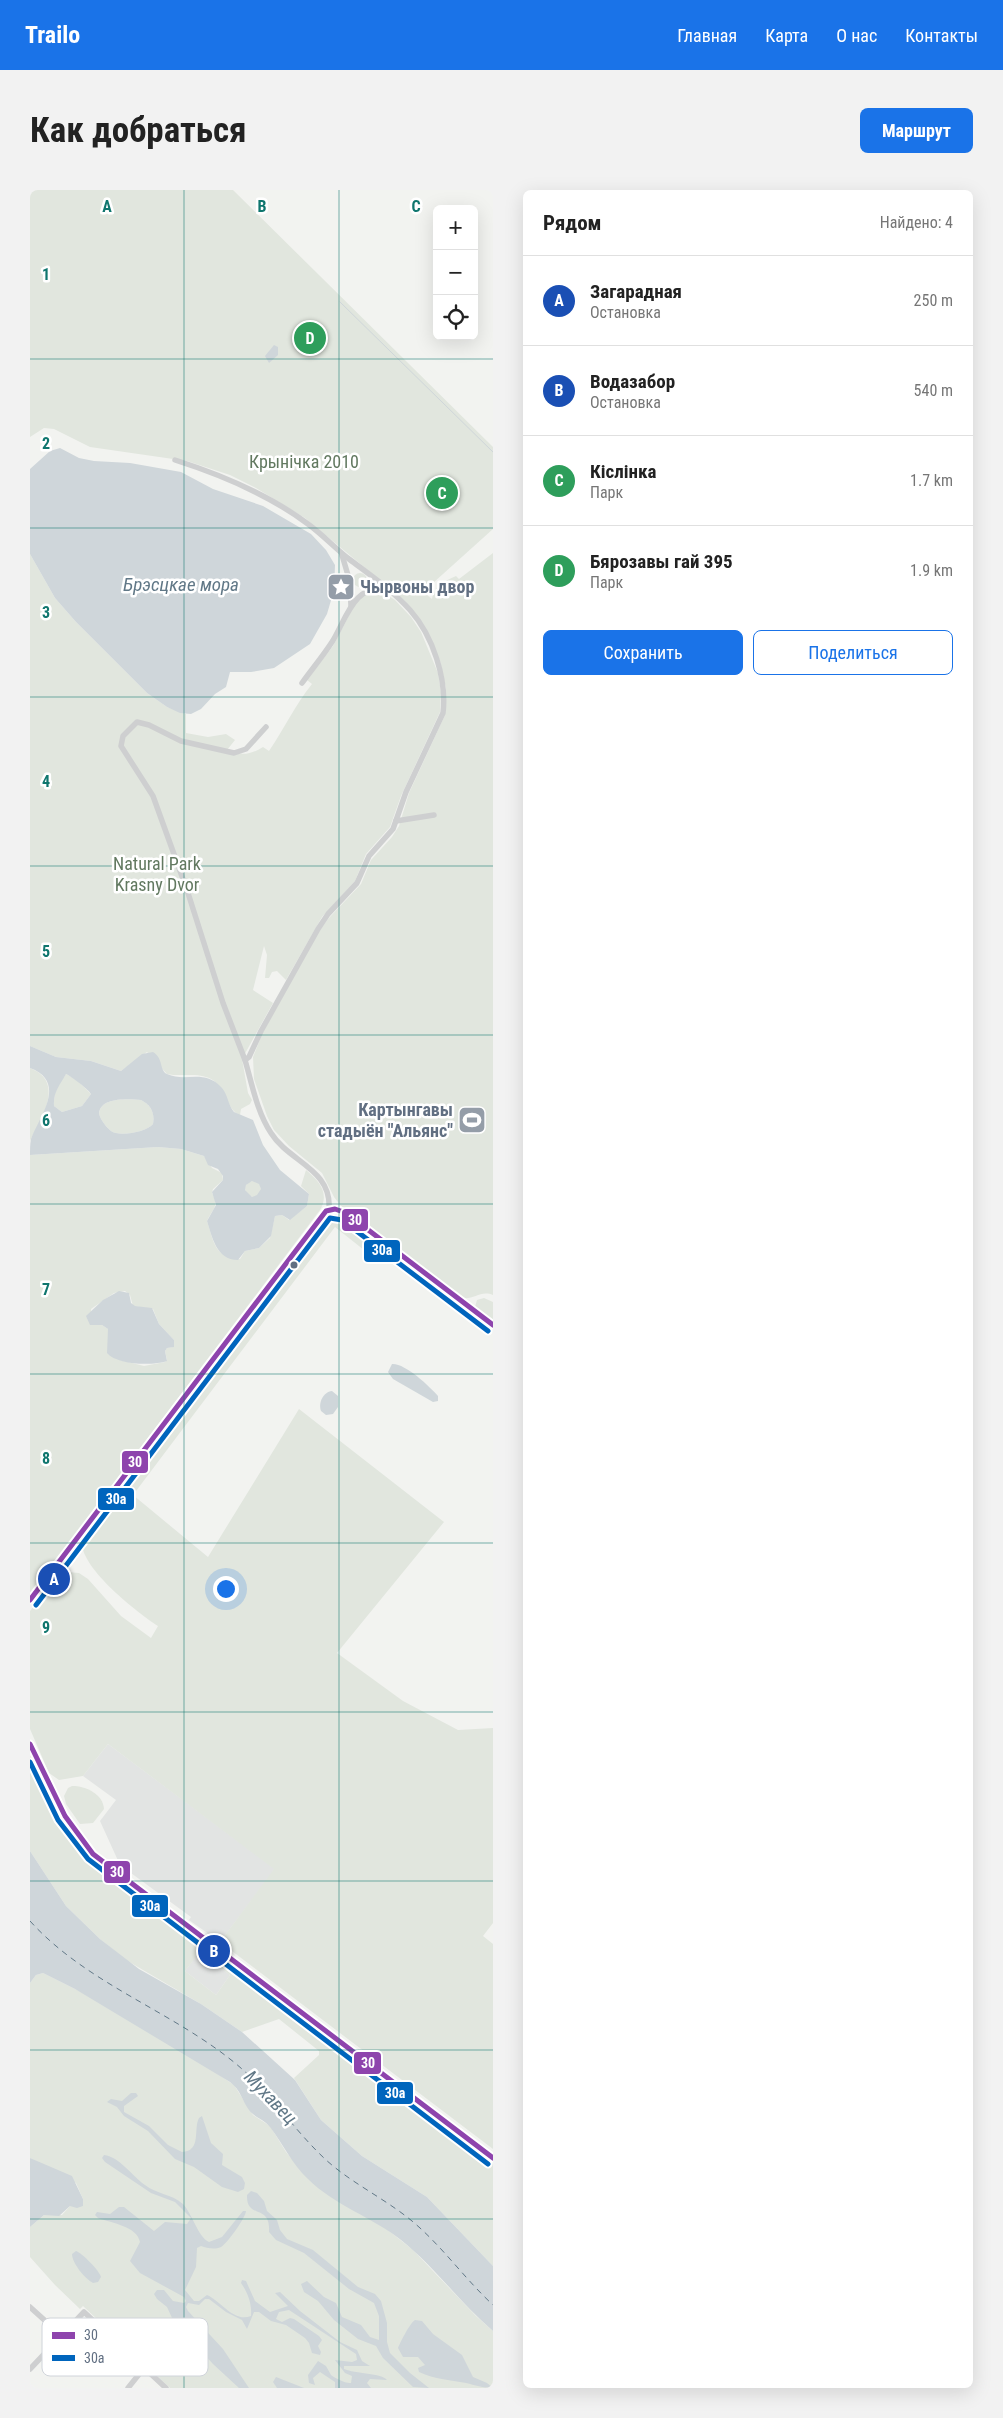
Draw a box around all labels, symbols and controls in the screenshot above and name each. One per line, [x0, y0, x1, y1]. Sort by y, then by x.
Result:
text: Trailo [25, 21, 80, 49]
text: Главная [677, 25, 737, 46]
text: Карта [765, 25, 808, 46]
text: О нас [836, 25, 877, 46]
text: Контакты [905, 25, 978, 46]
button: Маршрут [860, 108, 973, 153]
text: Как добраться [30, 110, 246, 151]
text: A [102, 197, 112, 216]
text: B [258, 197, 267, 216]
text: C [411, 197, 421, 216]
map controls [433, 205, 478, 340]
button: + [433, 205, 478, 250]
text: Рядом [543, 211, 602, 235]
text: Найдено: 4 [880, 213, 953, 232]
button: − [433, 250, 478, 295]
text: 1 [42, 265, 50, 284]
text: Загарадная [590, 280, 682, 303]
text: A [554, 291, 564, 310]
text: 250 m [914, 291, 953, 310]
button: locate [433, 295, 478, 340]
text: Остановка [590, 303, 661, 322]
pin: D [294, 319, 326, 357]
text: Водазабор [590, 370, 675, 393]
text: B [555, 381, 563, 400]
text: 540 m [914, 381, 953, 400]
text: Остановка [590, 393, 661, 412]
text: 2 [42, 434, 50, 453]
park label: Крынічка 2010 [249, 451, 359, 472]
text: Кіслінка [590, 460, 657, 483]
text: C [554, 471, 564, 490]
text: 1.7 km [910, 471, 953, 490]
pin: C [426, 474, 458, 512]
text: Парк [590, 483, 623, 502]
text: Бярозавы гай 395 [590, 550, 733, 573]
text: D [554, 561, 564, 580]
text: 1.9 km [910, 561, 953, 580]
place icon: Чырвоны двор [326, 572, 356, 602]
water label: Брэсцкае мора [123, 573, 239, 596]
text: Парк [590, 573, 623, 592]
place label: Чырвоны двор [360, 576, 474, 597]
text: 3 [42, 603, 50, 622]
button: Сохранить [543, 630, 743, 675]
button: Поделиться [753, 630, 953, 675]
text: 4 [42, 772, 50, 791]
park label: Natural Park Krasny Dvor [113, 853, 201, 895]
text: 5 [42, 942, 50, 961]
place label: Картынгавы стадыён "Альянс" [318, 1099, 453, 1141]
sports icon: Картынгавы стадыён "Альянс" [457, 1105, 487, 1135]
text: 6 [42, 1111, 50, 1130]
line badge: 30 [341, 1208, 369, 1232]
text: 30 [348, 1212, 362, 1228]
line badge: 30а [363, 1239, 401, 1263]
text: 30а [372, 1242, 393, 1258]
unlabelled marker [289, 1260, 299, 1270]
text: 7 [42, 1280, 50, 1299]
text: 8 [42, 1449, 50, 1468]
line badge: 30 [121, 1450, 149, 1474]
text: 30 [128, 1454, 142, 1470]
line badge: 30а [97, 1487, 135, 1511]
text: 30а [106, 1491, 127, 1507]
pin: A [38, 1560, 70, 1598]
your location [213, 1576, 239, 1602]
text: 9 [42, 1618, 50, 1637]
line badge: 30 [103, 1860, 131, 1884]
text: 30 [110, 1864, 124, 1880]
line badge: 30а [131, 1894, 169, 1918]
text: 30а [140, 1898, 161, 1914]
pin: B [198, 1932, 230, 1970]
line badge: 30 [353, 2051, 382, 2075]
text: 30 [361, 2055, 375, 2071]
water label: Мухавец [239, 2066, 302, 2129]
line badge: 30а [376, 2081, 414, 2105]
text: 30а [385, 2085, 406, 2101]
legend [42, 2318, 208, 2376]
text: 30 [84, 2327, 98, 2343]
text: 30а [84, 2350, 105, 2366]

